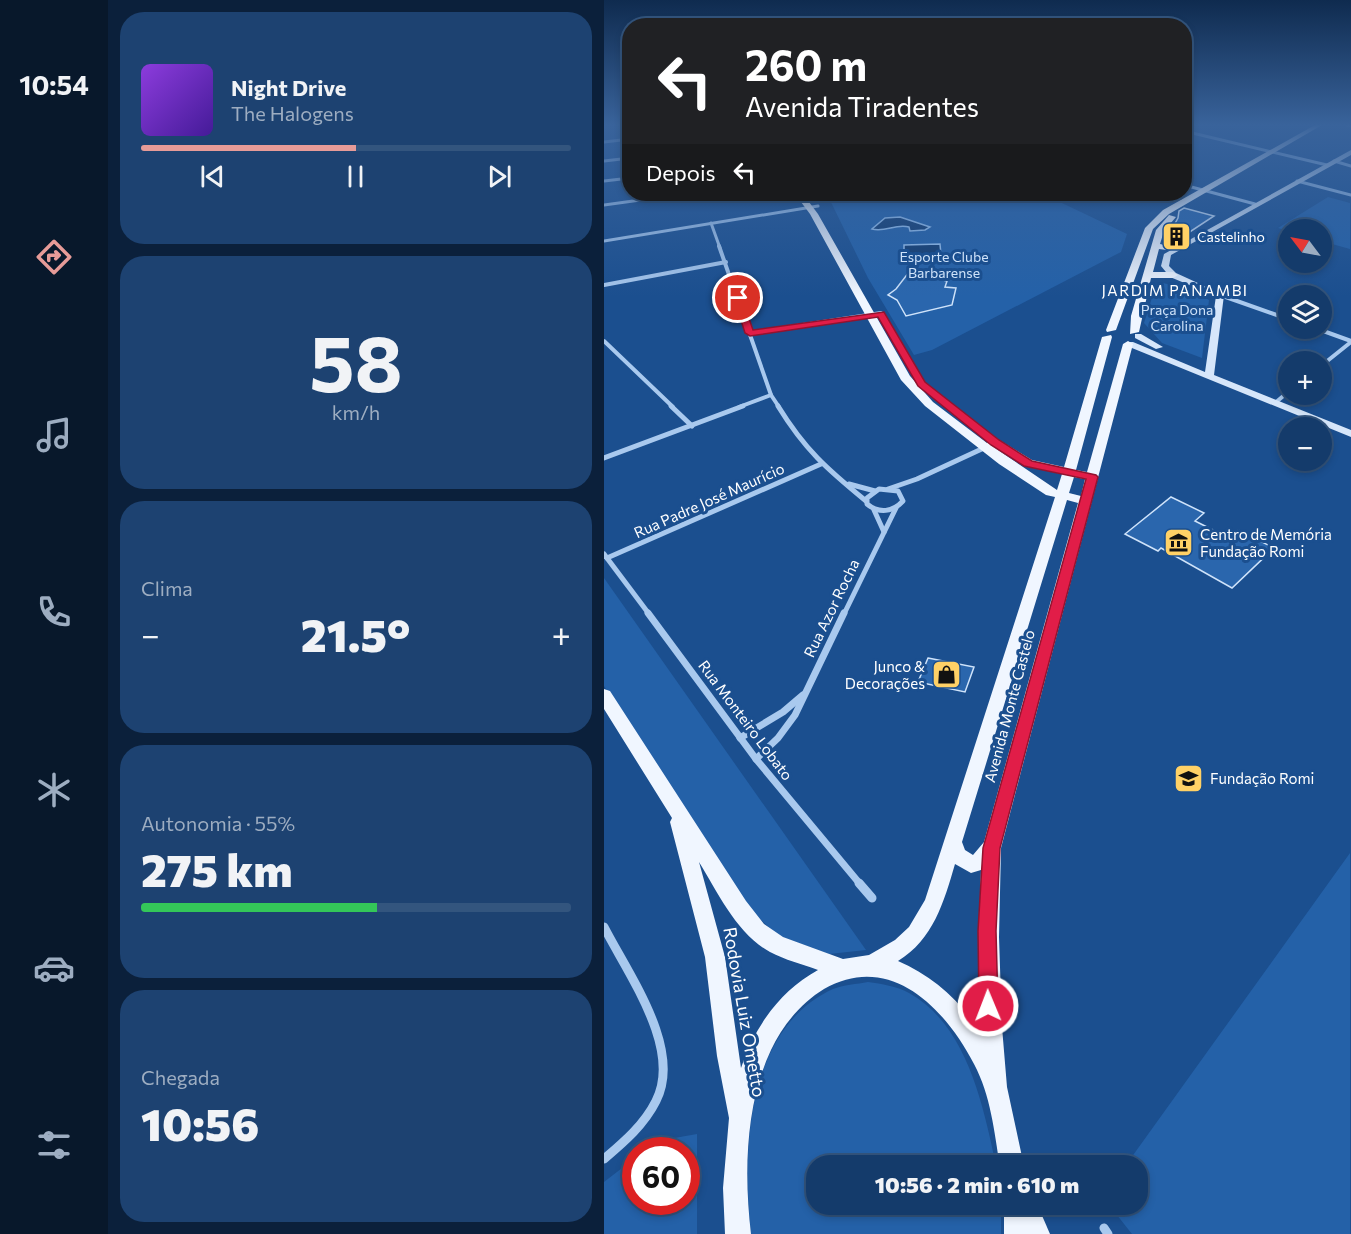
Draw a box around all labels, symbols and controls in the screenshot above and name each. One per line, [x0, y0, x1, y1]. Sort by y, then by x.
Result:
text: 260 m [745, 38, 867, 90]
icon: left [646, 42, 724, 120]
text: 10:54 [19, 68, 89, 101]
text: Night Drive [231, 74, 346, 101]
text: Avenida Tiradentes [745, 90, 979, 123]
text: The Halogens [231, 101, 354, 125]
icon: left [728, 156, 761, 189]
text: Depois [646, 159, 716, 186]
icon: previous [196, 160, 229, 193]
icon: pause [339, 160, 372, 193]
icon: next [483, 160, 516, 193]
north arrow [1278, 219, 1332, 273]
map controls [1278, 219, 1332, 471]
building icon: Castelinho [1160, 220, 1192, 252]
place label: Castelinho [1197, 228, 1265, 245]
icon: directions [33, 236, 75, 278]
park label: Esporte Clube Barbarense [899, 248, 989, 281]
pin [712, 272, 763, 323]
icon: arrive [721, 281, 754, 314]
district label: JARDIM PANAMBI [1101, 281, 1249, 299]
button: layers [1278, 285, 1332, 339]
park label: Praça Dona Carolina [1141, 301, 1213, 334]
text: 58 [309, 313, 403, 408]
button: + [1278, 351, 1332, 405]
text: km/h [332, 400, 380, 424]
icon: music [33, 414, 75, 456]
button: − [1278, 417, 1332, 471]
street label: Rua Padre José Maurício [631, 459, 787, 541]
place label: Centro de Memória Fundação Romi [1200, 525, 1332, 560]
museum icon: Centro de Memória Fundação Romi [1163, 527, 1195, 559]
street label: Rua Azor Rocha [799, 556, 863, 660]
text: Clima [141, 576, 193, 600]
icon: phone [33, 591, 75, 633]
text: 21.5° [301, 606, 411, 661]
text: − [141, 613, 160, 654]
text: + [552, 613, 571, 654]
street label: Avenida Monte Castelo [980, 628, 1038, 784]
street label: Rua Monteiro Lobato [695, 656, 797, 784]
place label: Junco & Decorações [845, 657, 925, 692]
shop icon: Junco & Decorações [930, 659, 962, 691]
school or university icon: Fundação Romi [1173, 762, 1205, 794]
icon: climate [33, 769, 75, 811]
place label: Fundação Romi [1210, 769, 1314, 787]
text: Autonomia · 55% [141, 811, 295, 835]
text: 275 km [141, 841, 292, 896]
street label: Rodovia Luiz Ometto [719, 925, 771, 1099]
icon: car [33, 947, 75, 989]
position arrow [956, 974, 1020, 1038]
text: Chegada [141, 1065, 220, 1089]
text: 10:56 [141, 1095, 259, 1150]
icon: filters [33, 1124, 75, 1166]
speed limit sign: 60 [622, 1137, 700, 1215]
text: 10:56 · 2 min · 610 m [875, 1171, 1079, 1198]

